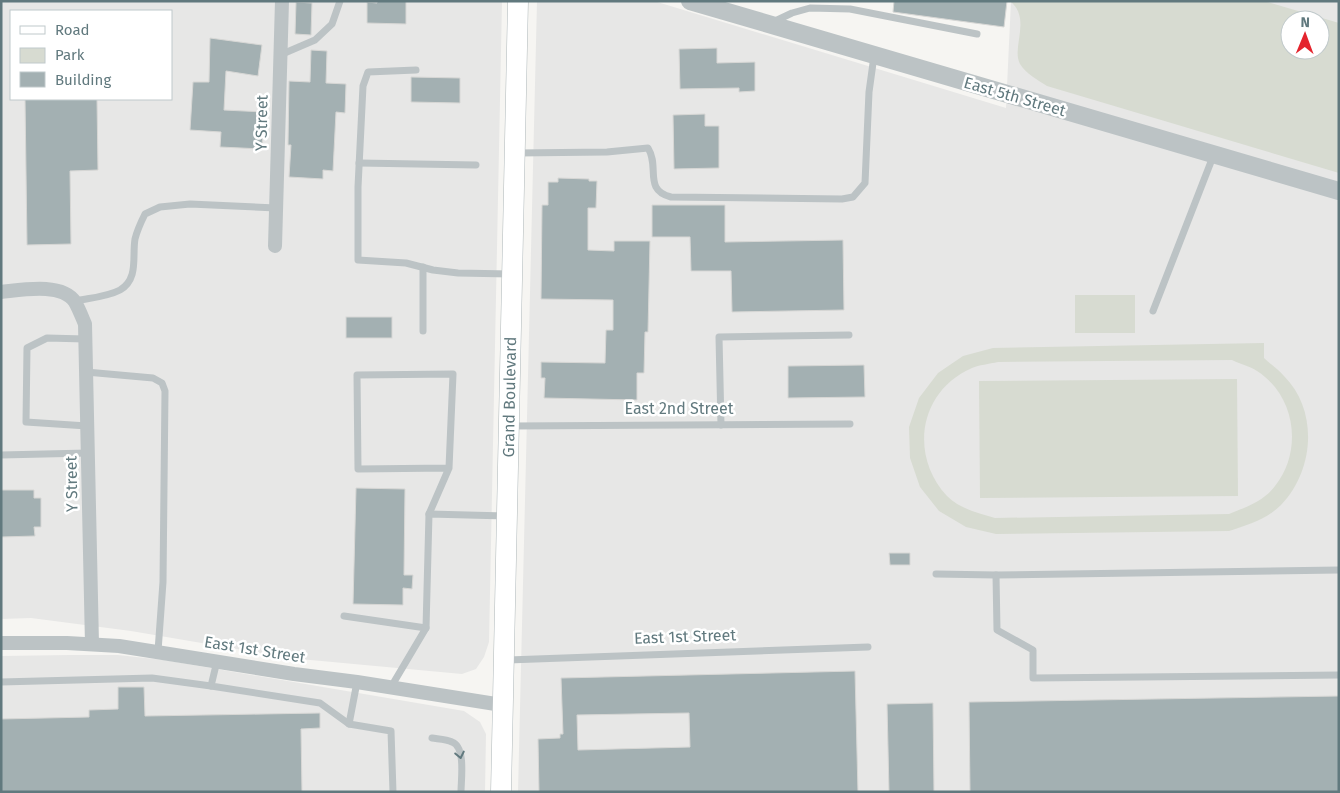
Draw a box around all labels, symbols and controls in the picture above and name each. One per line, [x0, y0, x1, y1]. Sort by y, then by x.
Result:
legend [10, 10, 172, 100]
north arrow [1280, 10, 1330, 60]
text: N [1300, 14, 1310, 31]
text: Road [55, 21, 90, 39]
text: Park [55, 46, 85, 64]
text: Building [55, 71, 111, 89]
street label: East 5th Street [962, 73, 1068, 120]
street label: Y Street [252, 94, 271, 151]
street label: Grand Boulevard [499, 336, 520, 458]
street label: East 2nd Street [625, 399, 734, 418]
street label: Y Street [62, 455, 81, 512]
street label: East 1st Street [634, 625, 737, 648]
street label: East 1st Street [203, 632, 307, 667]
one-way arrow [454, 750, 464, 759]

